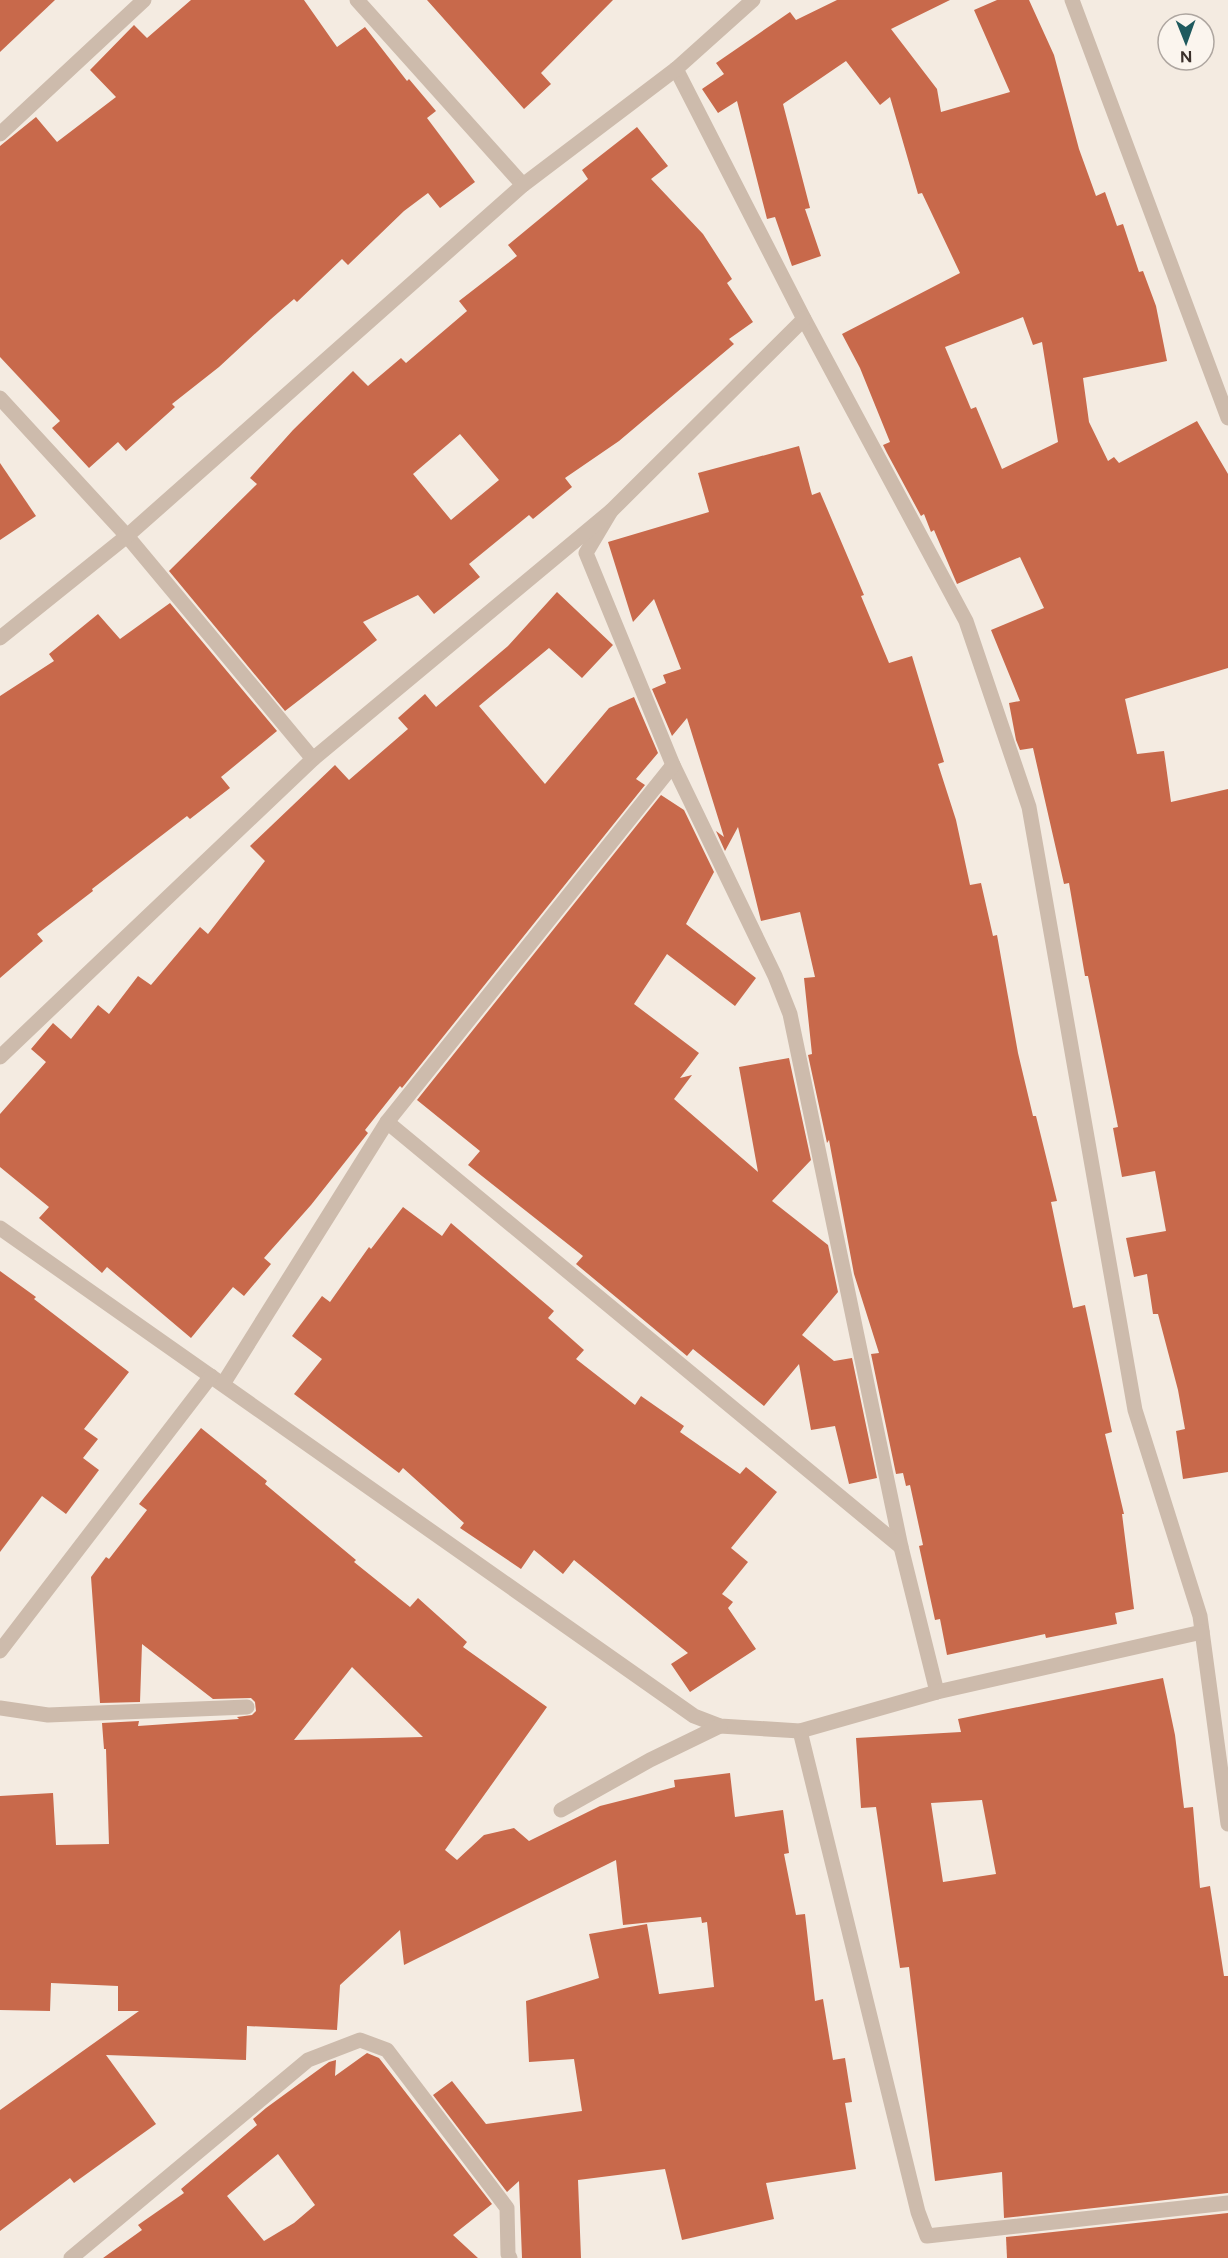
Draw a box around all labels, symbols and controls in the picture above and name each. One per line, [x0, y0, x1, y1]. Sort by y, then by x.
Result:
north arrow [1156, 12, 1216, 72]
text: N [1180, 47, 1193, 66]

